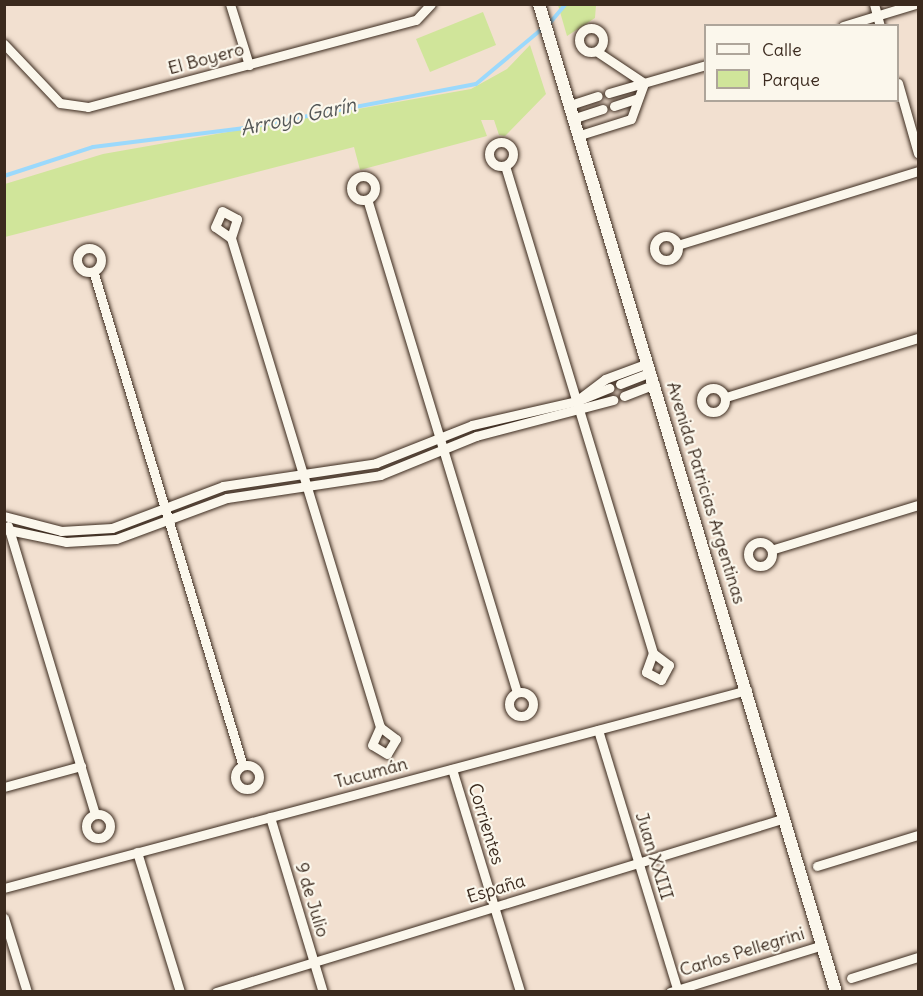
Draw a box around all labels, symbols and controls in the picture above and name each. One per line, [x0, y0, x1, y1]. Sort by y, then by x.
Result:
legend [704, 24, 899, 102]
street label: El Boyero [166, 38, 246, 80]
text: Calle [762, 38, 802, 61]
text: Parque [762, 68, 820, 91]
water label: Arroyo Garín [238, 92, 358, 140]
street label: Avenida Patricias Argentinas [662, 379, 750, 607]
street label: Tucumán [332, 753, 410, 793]
street label: Corrientes [463, 781, 509, 867]
street label: Juan XXIII [630, 810, 678, 902]
street label: 9 de Julio [290, 860, 334, 940]
street label: España [464, 870, 528, 908]
street label: Carlos Pellegrini [677, 923, 807, 981]

